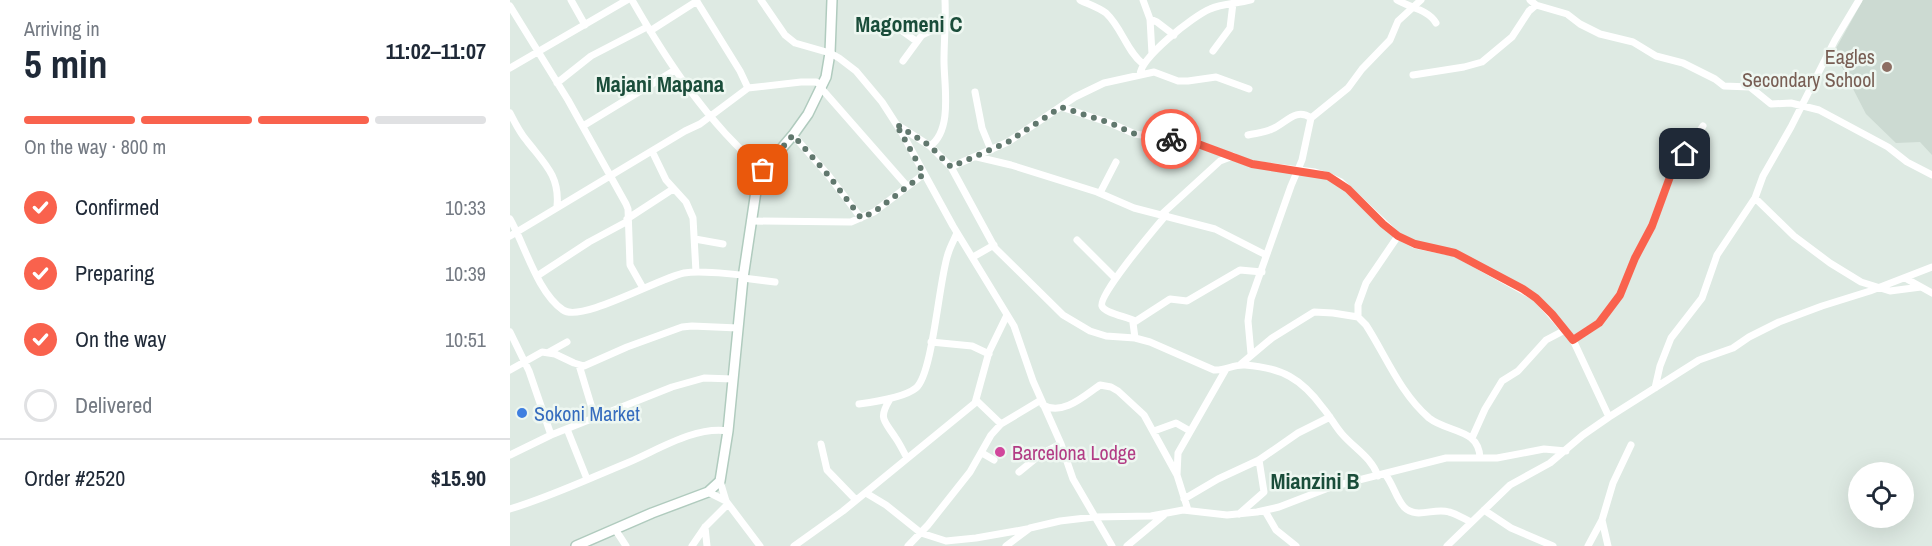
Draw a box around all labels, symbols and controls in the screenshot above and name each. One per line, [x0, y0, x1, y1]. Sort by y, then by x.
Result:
district label: Magomeni C [855, 9, 963, 39]
text: Arriving in [24, 15, 100, 42]
text: 11:02–11:07 [386, 36, 486, 66]
text: 5 min [24, 38, 108, 90]
place label: Eagles Secondary School [1742, 43, 1875, 93]
marker: Eagles Secondary School [1880, 60, 1894, 74]
district label: Majani Mapana [596, 69, 724, 99]
courier [1141, 109, 1201, 169]
icon: bike [1155, 123, 1188, 156]
pin [1659, 128, 1710, 179]
text: On the way · 800 m [24, 133, 166, 160]
icon: home [1668, 137, 1701, 170]
pin [737, 144, 788, 195]
icon: bag [746, 153, 779, 186]
icon: check [24, 191, 57, 224]
text: Confirmed [75, 192, 159, 222]
text: 10:33 [445, 194, 486, 221]
icon: check [24, 257, 57, 290]
text: Preparing [75, 258, 154, 288]
text: 10:39 [445, 260, 486, 287]
icon: check [24, 323, 57, 356]
text: On the way [75, 324, 166, 354]
text: 10:51 [445, 326, 486, 353]
text: Delivered [75, 390, 152, 420]
place label: Sokoni Market [534, 400, 640, 427]
marker: Sokoni Market [515, 406, 529, 420]
place label: Barcelona Lodge [1012, 439, 1136, 466]
marker: Barcelona Lodge [993, 445, 1007, 459]
map controls [1848, 462, 1914, 528]
button: locate [1848, 462, 1914, 528]
text: Order #2520 [24, 463, 125, 493]
text: $15.90 [431, 463, 486, 493]
district label: Mianzini B [1270, 466, 1360, 496]

